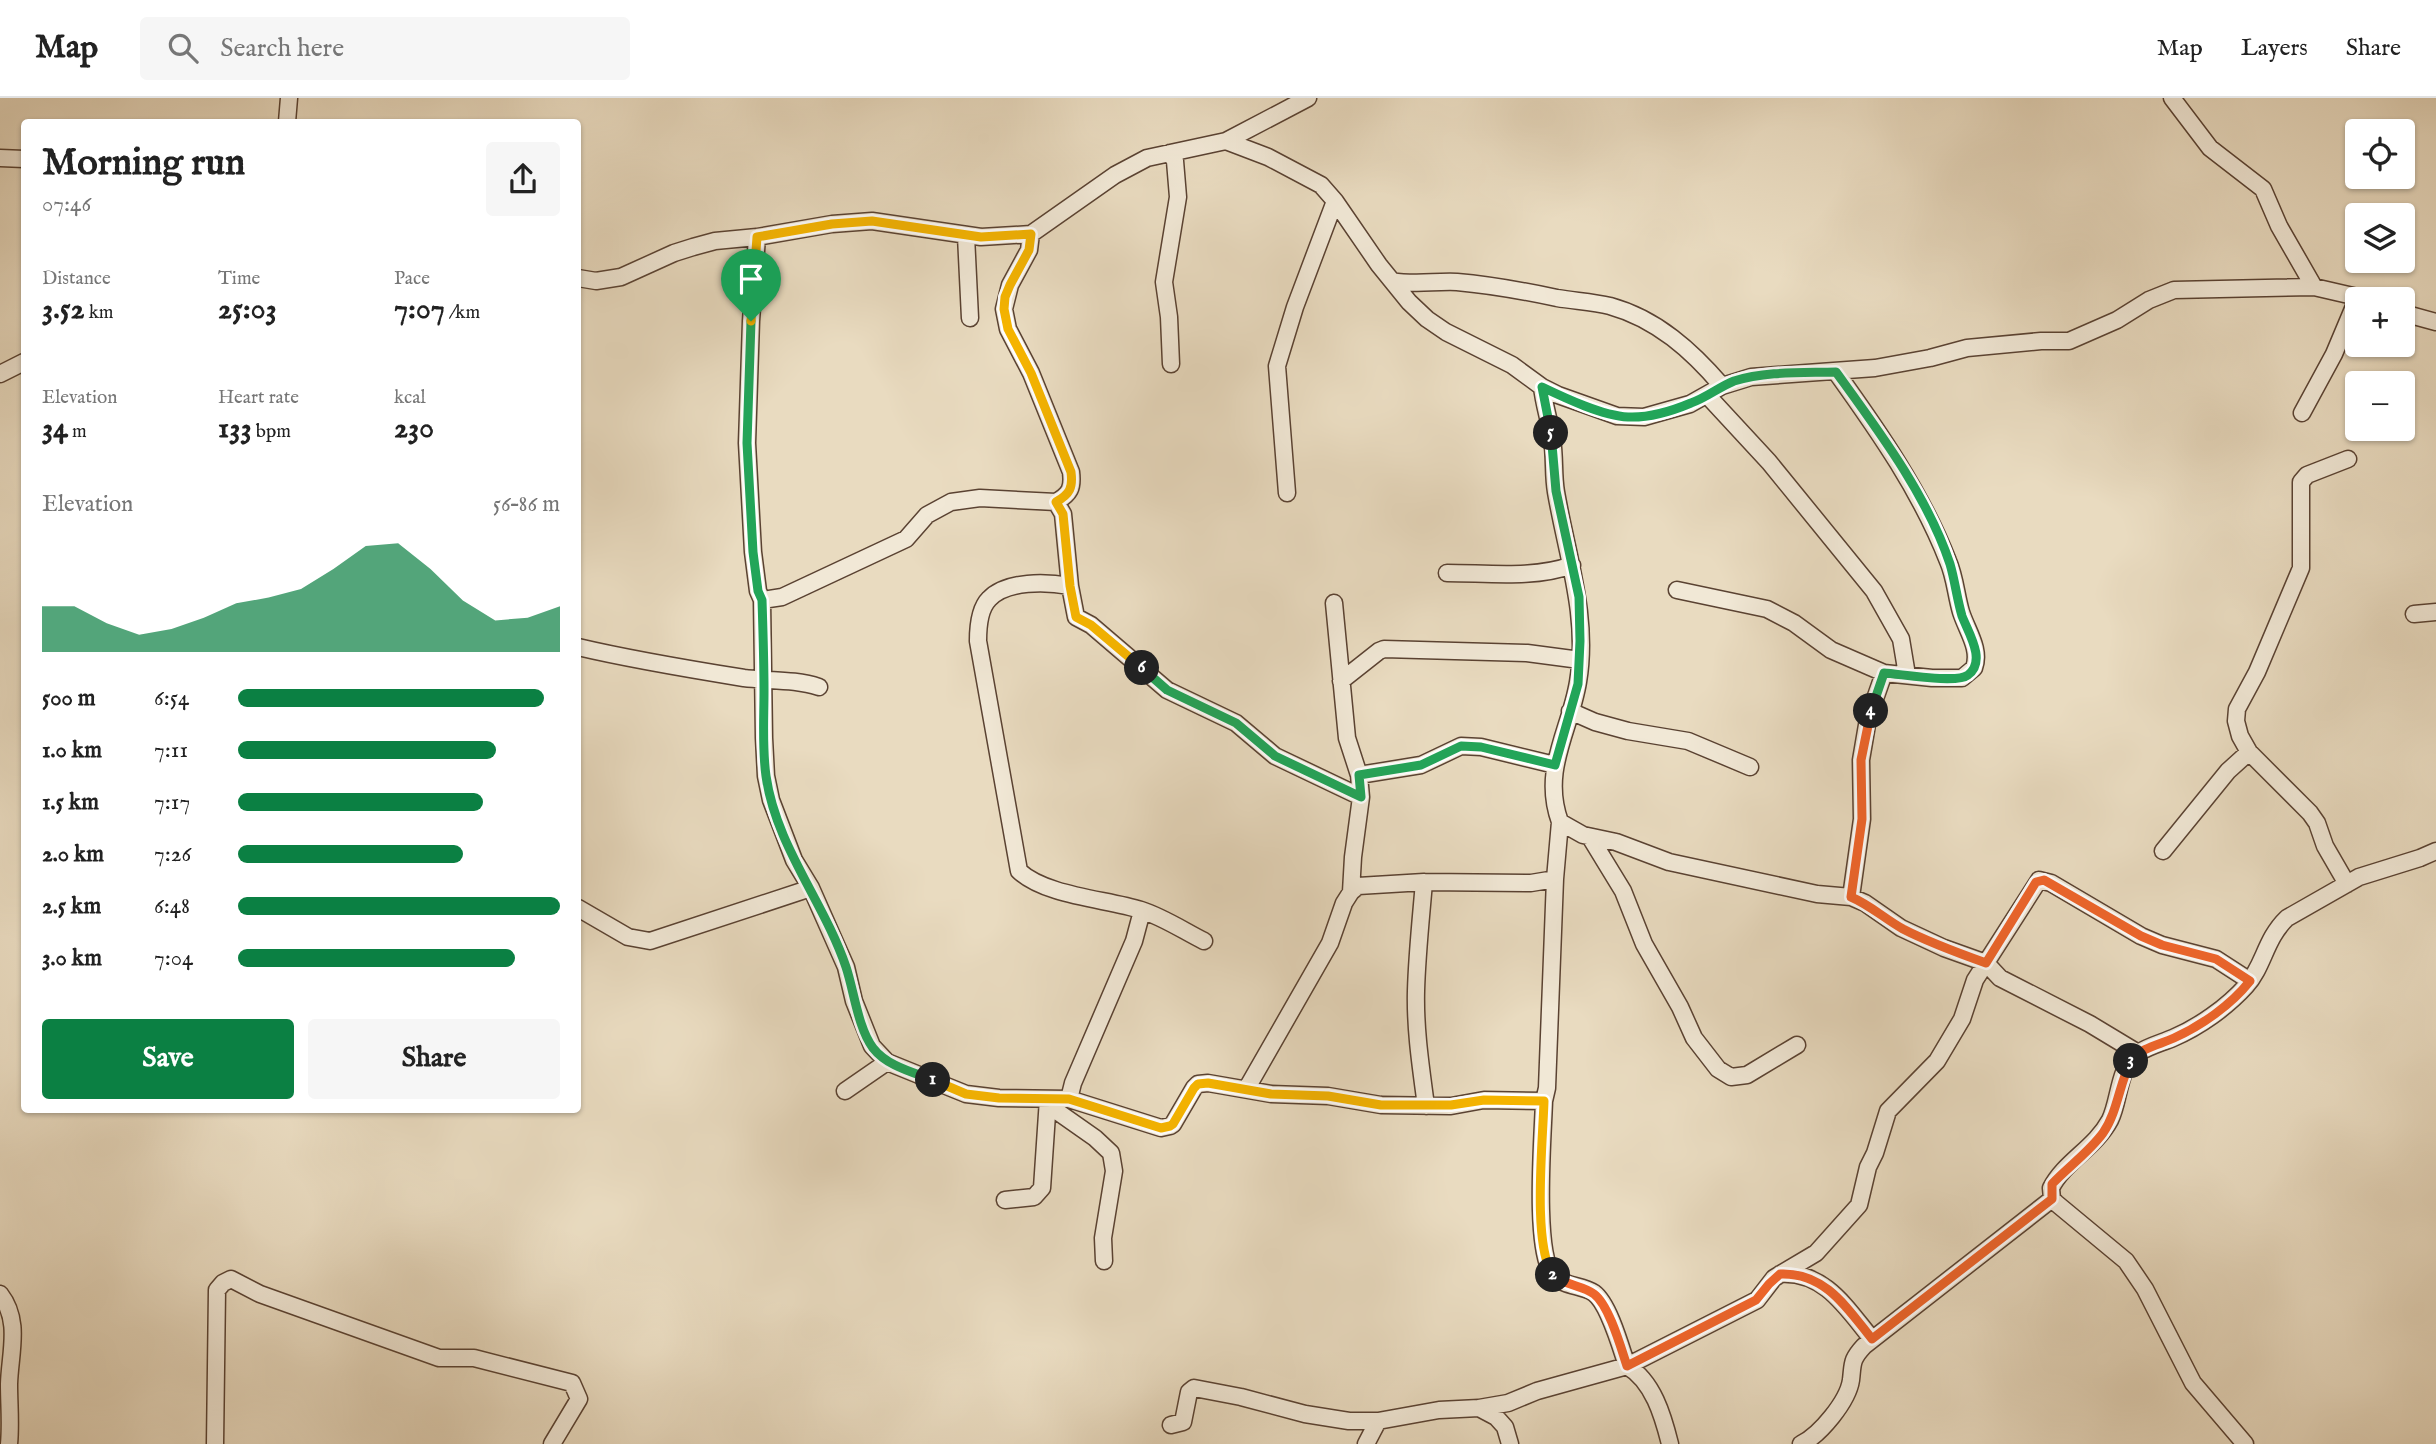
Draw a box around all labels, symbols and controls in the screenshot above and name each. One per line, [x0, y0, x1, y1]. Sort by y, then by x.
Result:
search box [140, 17, 630, 80]
text: Map [35, 27, 98, 69]
icon: search [164, 29, 202, 67]
text: Search here [220, 32, 344, 65]
text: Map [2157, 33, 2203, 64]
text: Layers [2241, 33, 2308, 64]
text: Share [2346, 33, 2401, 64]
map controls [2345, 119, 2415, 441]
button: locate [2345, 119, 2415, 189]
text: Morning run [42, 140, 245, 188]
button: share [486, 142, 560, 216]
text: 07:46 [42, 190, 91, 219]
button: layers [2345, 203, 2415, 273]
pin [721, 249, 781, 321]
icon: arrive [732, 260, 770, 298]
text: Distance [42, 267, 111, 291]
text: Time [218, 267, 260, 291]
text: Pace [394, 267, 430, 291]
button: + [2345, 287, 2415, 357]
text: 3.52 [42, 291, 84, 329]
text: 25:03 [218, 291, 277, 329]
text: 7:07 [394, 291, 445, 329]
text: km [84, 301, 113, 325]
text: /km [445, 301, 480, 325]
button: − [2345, 371, 2415, 441]
text: Elevation [42, 386, 117, 410]
text: Heart rate [218, 386, 299, 410]
text: kcal [394, 386, 426, 410]
text: 34 [42, 410, 68, 448]
text: 133 [218, 410, 252, 448]
text: 230 [394, 410, 434, 448]
pin: 5 [1534, 416, 1568, 450]
text: m [68, 420, 87, 444]
text: bpm [252, 420, 291, 444]
text: 5 [1547, 420, 1554, 444]
text: Elevation [42, 490, 133, 519]
text: 56–86 m [493, 490, 560, 519]
pin: 6 [1124, 650, 1160, 686]
text: 6 [1137, 655, 1146, 679]
text: 500 m [42, 684, 96, 713]
text: 6:54 [154, 684, 189, 713]
pin: 4 [1854, 694, 1888, 728]
text: 4 [1866, 698, 1875, 722]
text: 1.0 km [42, 736, 102, 765]
text: 7:11 [154, 736, 188, 765]
text: 1.5 km [42, 788, 99, 817]
text: 7:17 [154, 788, 190, 817]
text: 2.0 km [42, 840, 104, 869]
text: 7:26 [154, 840, 191, 869]
text: 2.5 km [42, 892, 101, 921]
text: 6:48 [154, 892, 190, 921]
text: 3.0 km [42, 944, 102, 973]
text: 7:04 [154, 944, 193, 973]
button: Save [42, 1019, 294, 1099]
button: Share [308, 1019, 560, 1099]
pin: 3 [2114, 1044, 2148, 1079]
text: 3 [2127, 1048, 2134, 1072]
pin: 1 [916, 1062, 950, 1098]
text: 1 [929, 1067, 936, 1091]
pin: 2 [1536, 1258, 1570, 1292]
text: 2 [1548, 1262, 1557, 1286]

